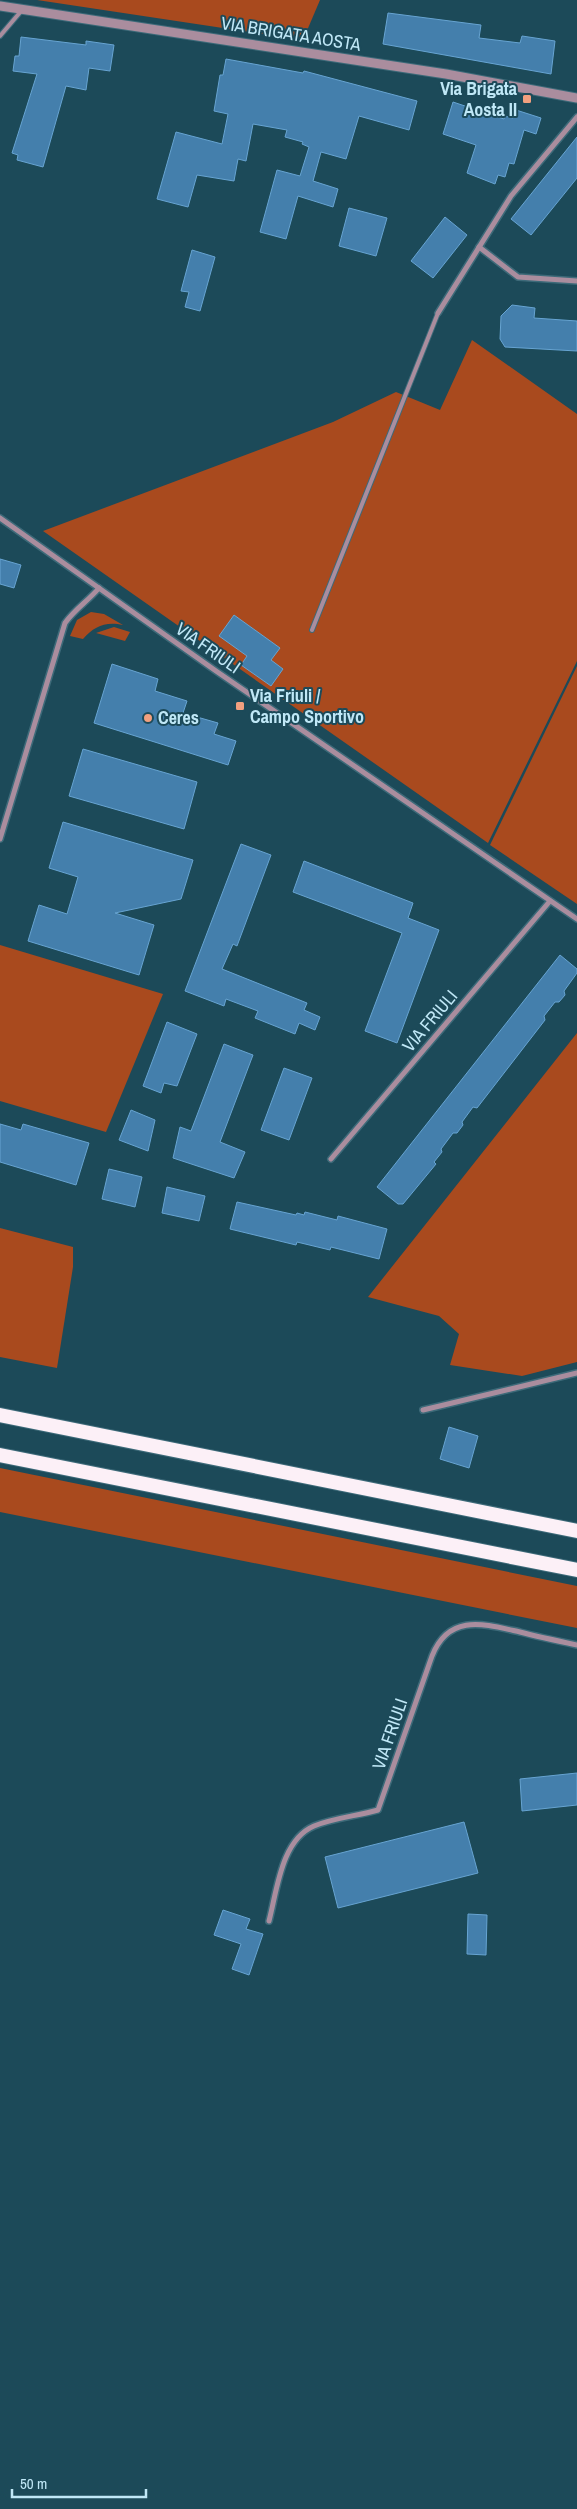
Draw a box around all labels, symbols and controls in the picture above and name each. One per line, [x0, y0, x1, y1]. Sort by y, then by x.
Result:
street label: VIA BRIGATA AOSTA [219, 10, 363, 57]
place label: Via Brigata Aosta II [440, 76, 518, 122]
marker: Via Brigata Aosta II [521, 93, 533, 105]
street label: VIA FRIULI [171, 616, 246, 679]
place label: Via Friuli / Campo Sportivo [250, 683, 364, 729]
marker: Via Friuli / Campo Sportivo [234, 700, 246, 712]
place label: Ceres [158, 705, 199, 730]
marker: Ceres [142, 712, 154, 724]
street label: VIA FRIULI [396, 984, 463, 1057]
street label: VIA FRIULI [366, 1695, 413, 1773]
scale bar [12, 2466, 146, 2498]
text: 50 m [20, 2473, 47, 2494]

